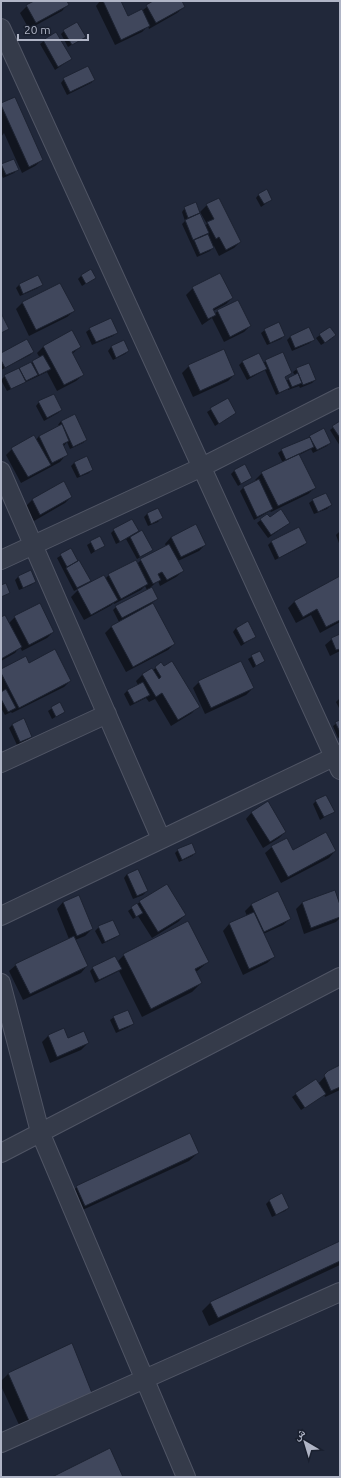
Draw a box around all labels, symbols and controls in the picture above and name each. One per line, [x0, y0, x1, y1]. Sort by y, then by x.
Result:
scale bar [18, 16, 88, 42]
text: 20 m [24, 23, 51, 36]
north arrow [285, 1422, 325, 1462]
text: ش [291, 1426, 309, 1444]

